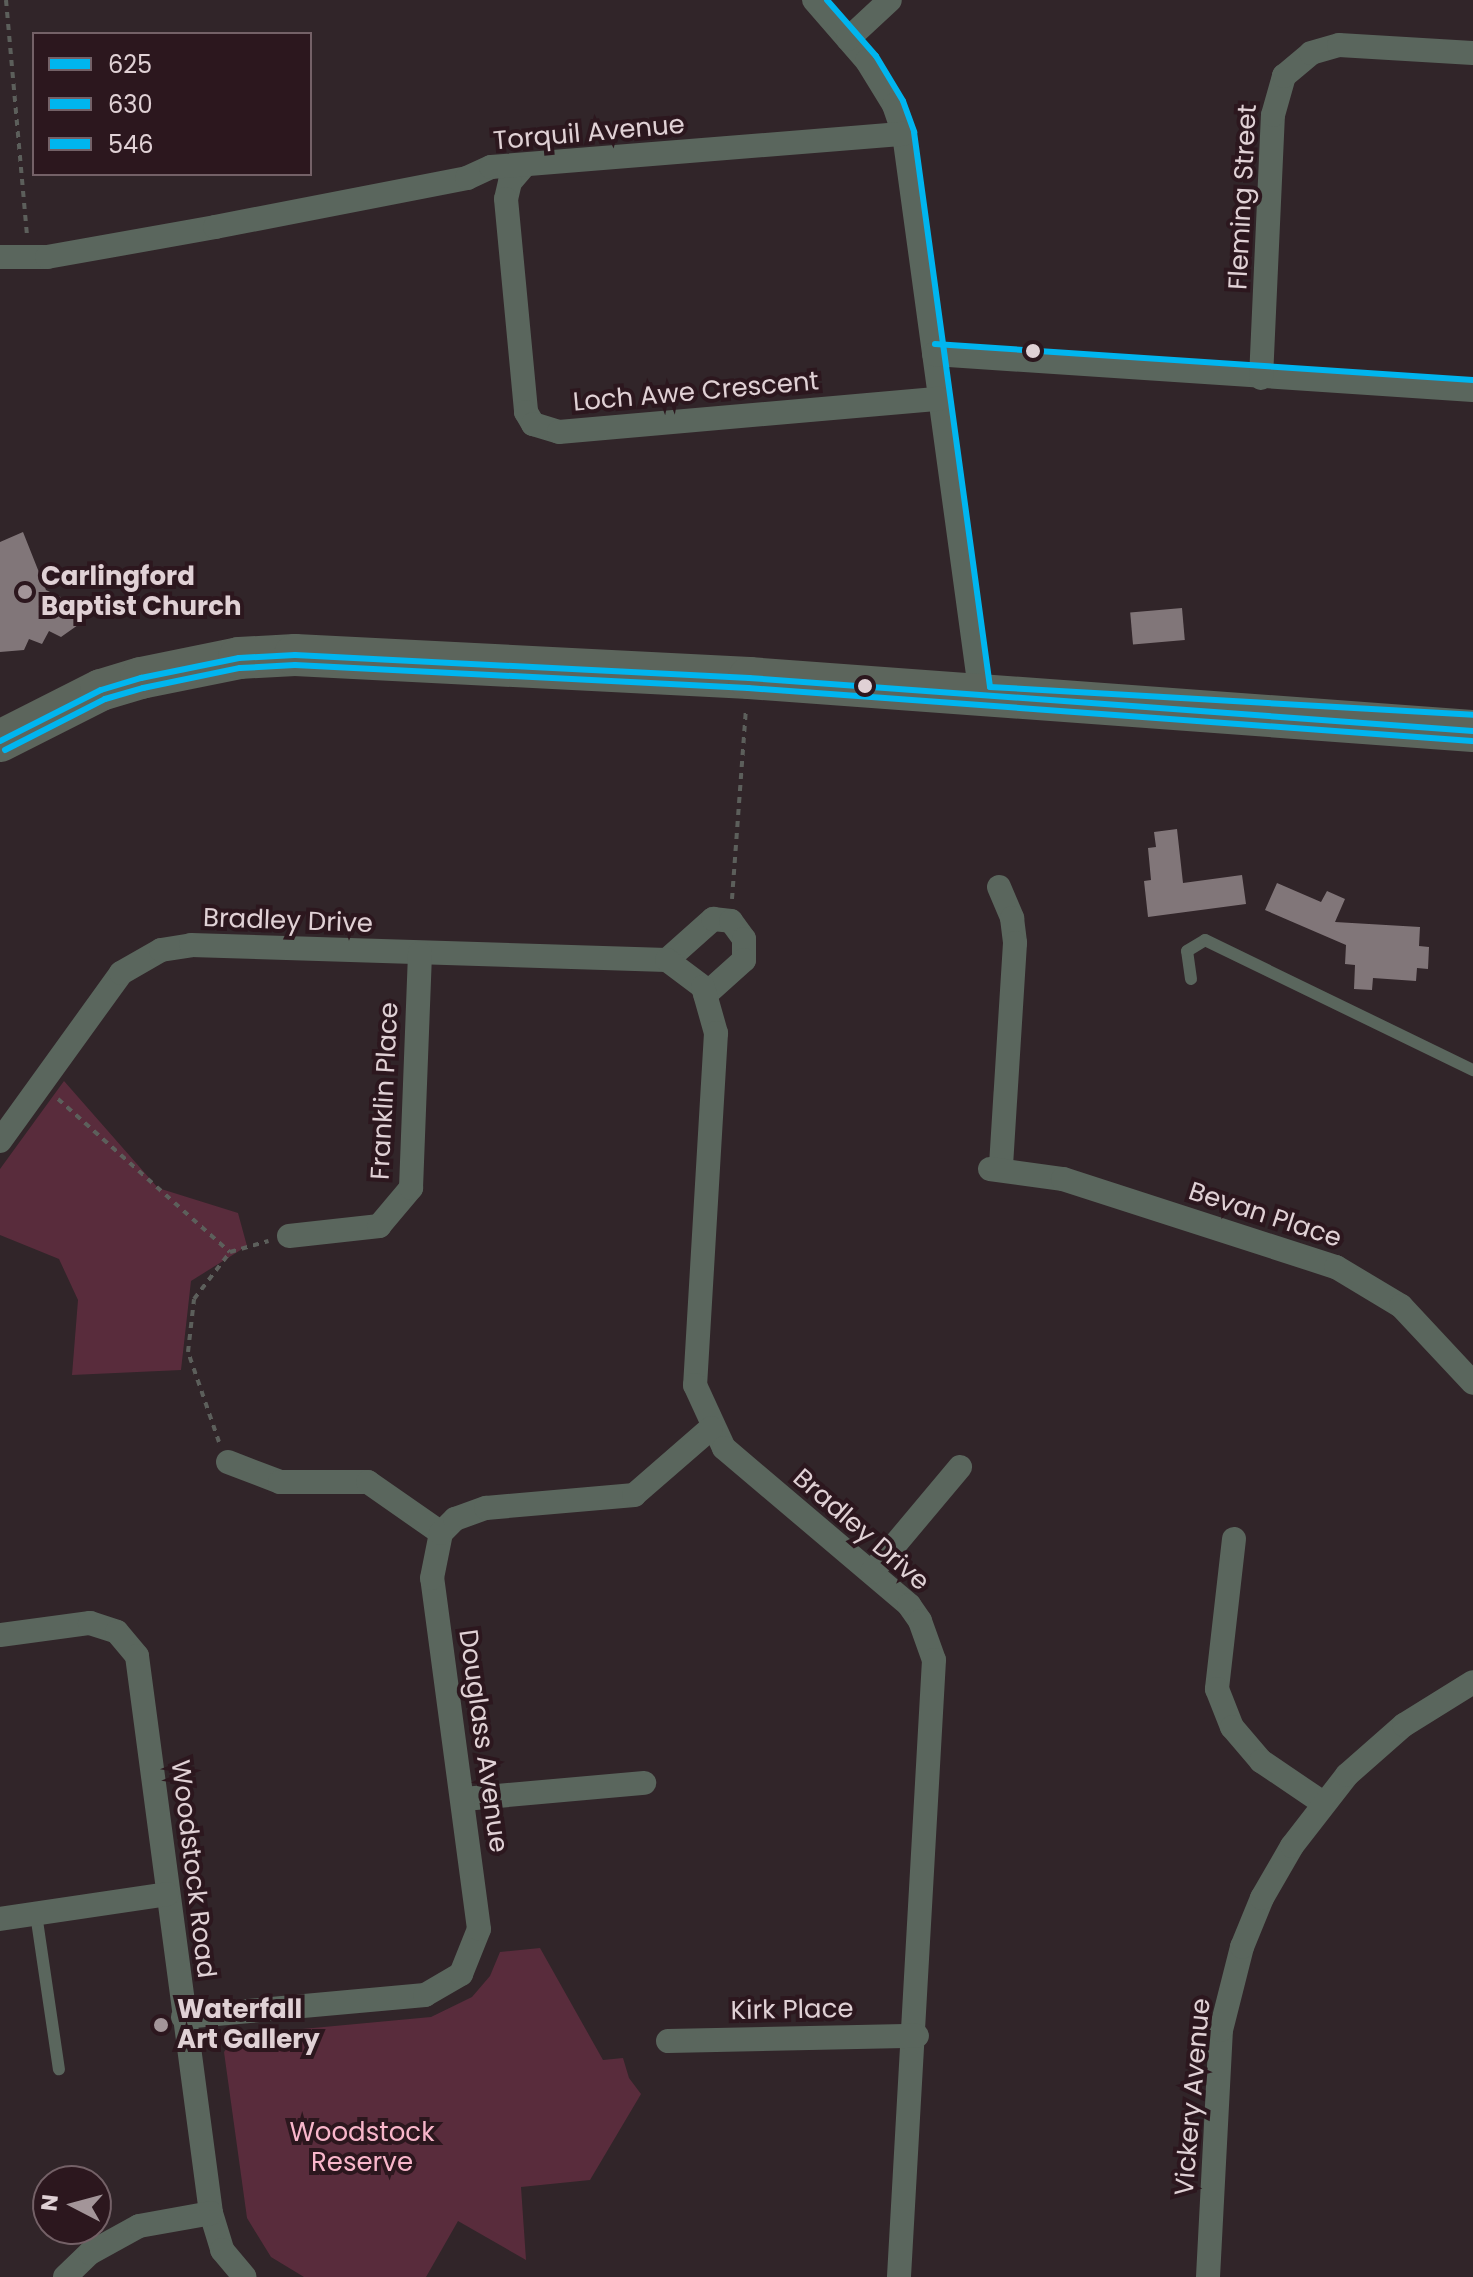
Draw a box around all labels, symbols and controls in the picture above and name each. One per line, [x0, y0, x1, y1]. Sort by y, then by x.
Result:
legend [32, 32, 312, 176]
text: 625 [108, 48, 152, 81]
text: 630 [108, 88, 152, 121]
street label: Fleming Street [1223, 103, 1263, 291]
street label: Torquil Avenue [492, 109, 686, 157]
text: 546 [108, 128, 153, 161]
unlabelled marker [1025, 343, 1041, 359]
street label: Loch Awe Crescent [572, 366, 820, 418]
place label: Carlingford Baptist Church [41, 561, 241, 622]
marker: Carlingford Baptist Church [16, 583, 34, 601]
unlabelled marker [857, 678, 873, 694]
street label: Bradley Drive [202, 902, 374, 940]
street label: Franklin Place [365, 1001, 405, 1181]
street label: Bevan Place [1185, 1176, 1345, 1254]
street label: Bradley Drive [787, 1462, 935, 1598]
street label: Douglass Avenue [452, 1627, 514, 1855]
street label: Woodstock Road [164, 1758, 222, 1980]
street label: Kirk Place [730, 1993, 854, 2027]
place label: Waterfall Art Gallery [177, 1994, 320, 2056]
street label: Vickery Avenue [1169, 1997, 1217, 2197]
marker: Waterfall Art Gallery [152, 2016, 170, 2034]
park label: Woodstock Reserve [289, 2117, 435, 2178]
north arrow [32, 2165, 112, 2245]
text: N [33, 2193, 66, 2213]

